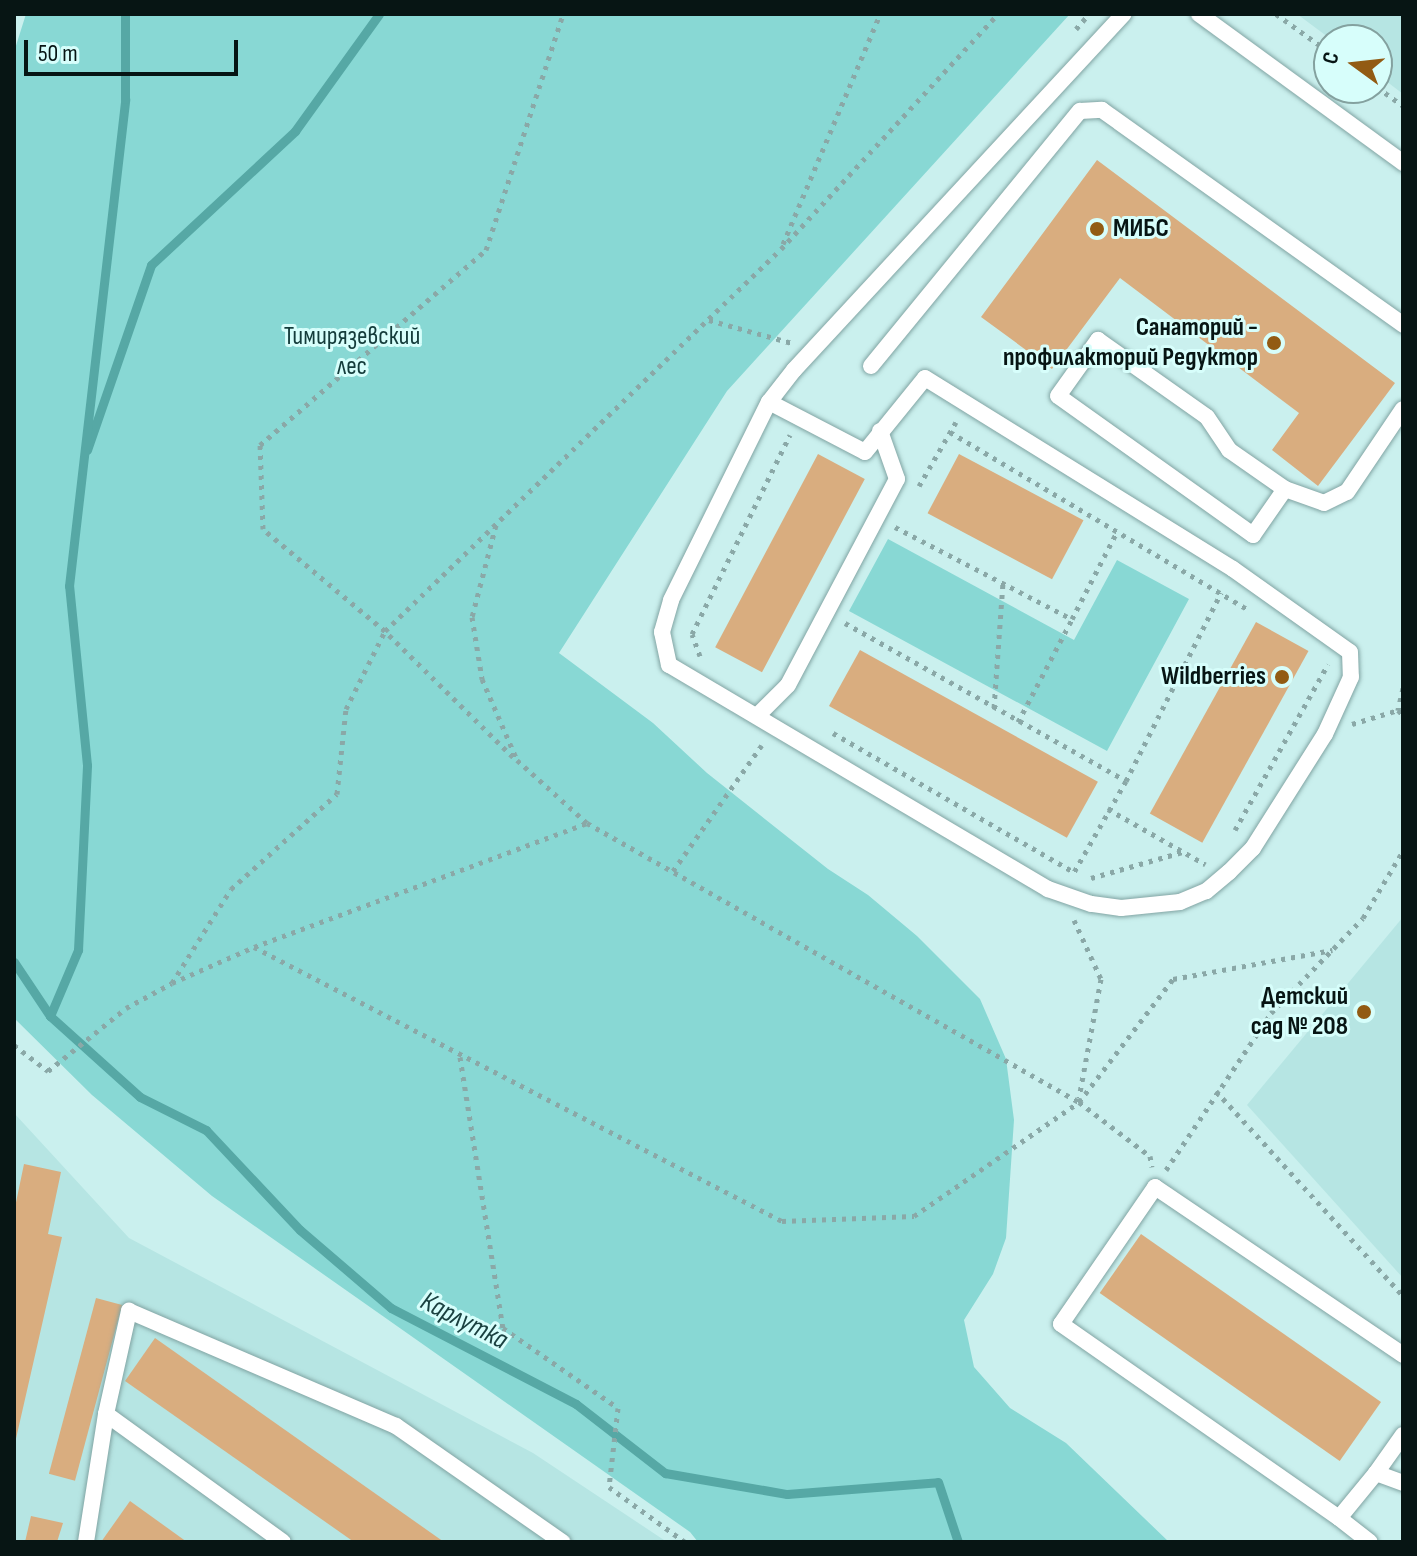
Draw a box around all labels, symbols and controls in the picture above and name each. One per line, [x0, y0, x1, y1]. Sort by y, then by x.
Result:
scale bar [28, 24, 242, 74]
north arrow [1313, 24, 1393, 104]
text: 50 m [38, 39, 78, 68]
text: С [1317, 49, 1346, 67]
place label: МИБС [1113, 213, 1169, 245]
marker: МИБС [1088, 220, 1106, 238]
place label: Санаторий - профилакторий Редуктор [1003, 312, 1258, 374]
park label: Тимирязевский лес [284, 321, 420, 382]
marker: Санаторий - профилакторий Редуктор [1265, 334, 1283, 352]
place label: Wildberries [1161, 661, 1266, 693]
marker: Wildberries [1273, 668, 1291, 686]
place label: Детский сад № 208 [1251, 981, 1348, 1042]
marker: Детский сад № 208 [1355, 1003, 1373, 1021]
water label: Карлутка [415, 1285, 513, 1357]

